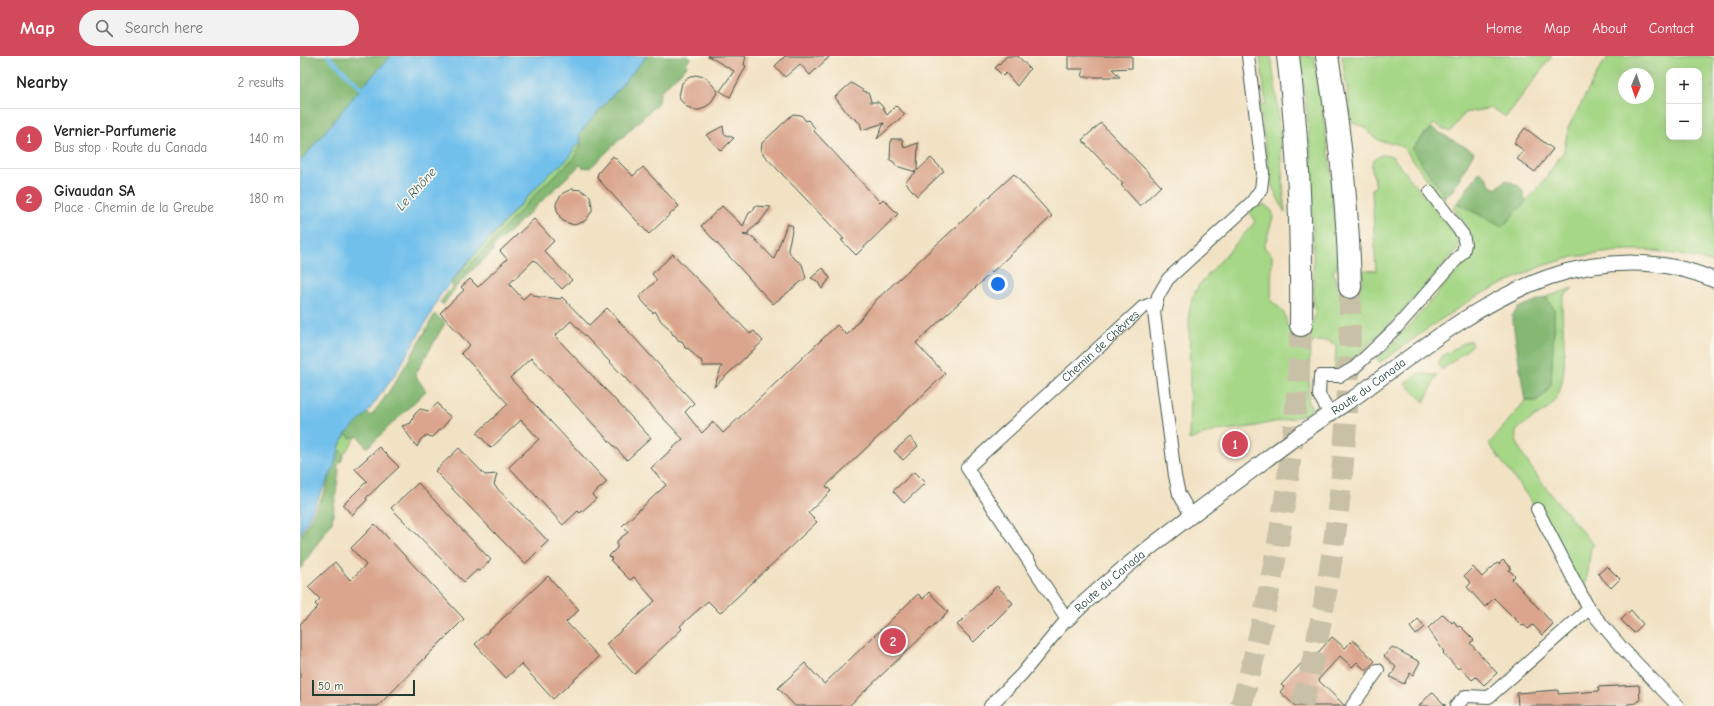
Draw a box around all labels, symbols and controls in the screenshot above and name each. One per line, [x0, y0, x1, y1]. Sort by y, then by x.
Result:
search box [79, 10, 359, 46]
text: Map [20, 17, 55, 39]
icon: search [93, 17, 115, 39]
text: Search here [125, 19, 203, 37]
text: Home [1486, 20, 1522, 37]
text: Map [1544, 20, 1570, 37]
text: About [1592, 20, 1627, 37]
text: Contact [1649, 20, 1694, 37]
north arrow [1618, 68, 1654, 104]
map controls [1666, 68, 1702, 140]
button: + [1666, 68, 1702, 104]
text: Nearby [16, 73, 67, 92]
text: 2 results [237, 75, 284, 90]
button: − [1666, 104, 1702, 140]
text: Vernier-Parfumerie [54, 122, 176, 140]
text: 1 [26, 131, 32, 146]
text: 140 m [250, 131, 284, 146]
text: Bus stop · Route du Canada [54, 140, 207, 155]
water label: Le Rhône [393, 164, 439, 214]
text: Givaudan SA [54, 182, 135, 200]
text: 2 [26, 191, 32, 206]
text: 180 m [249, 191, 284, 206]
text: Place · Chemin de la Greube [54, 200, 214, 215]
your location [988, 274, 1008, 294]
street label: Chemin de Chèvres [1059, 307, 1142, 385]
street label: Route du Canada [1329, 355, 1408, 418]
pin: 1 [1222, 429, 1248, 459]
street label: Route du Canada [1072, 547, 1148, 615]
pin: 2 [880, 626, 906, 656]
scale bar [312, 678, 415, 697]
text: 50 m [318, 680, 343, 693]

